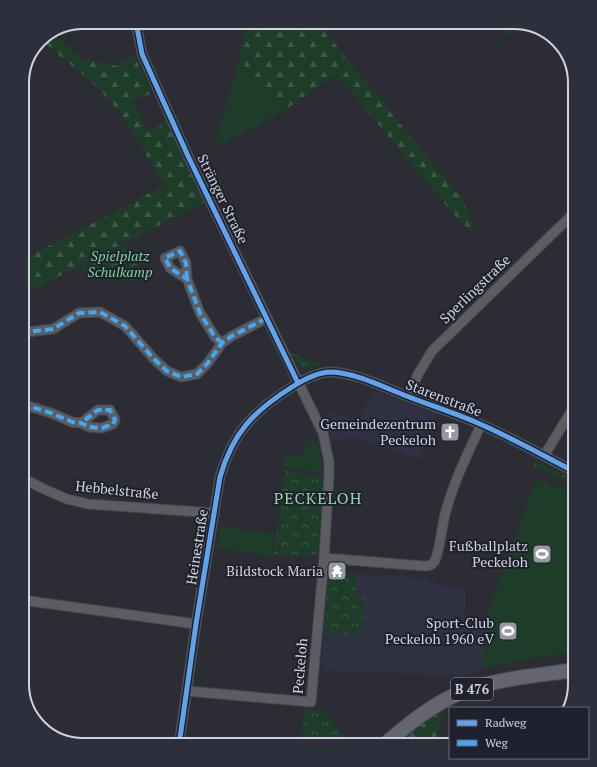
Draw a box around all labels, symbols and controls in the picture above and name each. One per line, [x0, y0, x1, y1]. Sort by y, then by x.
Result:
street label: Stränger Straße [193, 151, 253, 247]
park label: Spielplatz Schulkamp [87, 246, 153, 281]
street label: Sperlingstraße [435, 250, 514, 327]
street label: Starenstraße [403, 374, 485, 421]
place label: Gemeindezentrum Peckeloh [320, 414, 436, 449]
church icon: Gemeindezentrum Peckeloh [439, 421, 461, 443]
street label: Hebbelstraße [75, 476, 160, 503]
district label: PECKELOH [274, 487, 362, 509]
street label: Heinestraße [181, 508, 212, 586]
place label: Fußballplatz Peckeloh [449, 536, 528, 571]
sports icon: Fußballplatz Peckeloh [531, 543, 553, 565]
temple icon: Bildstock Maria [326, 560, 348, 582]
place label: Bildstock Maria [226, 561, 323, 580]
place label: Sport-Club Peckeloh 1960 eV [385, 613, 494, 648]
sports icon: Sport-Club Peckeloh 1960 eV [497, 620, 519, 642]
street label: Peckeloh [288, 637, 311, 695]
road number: B 476 [451, 678, 493, 700]
legend [449, 707, 589, 759]
text: Radweg [485, 715, 527, 730]
text: Weg [485, 735, 508, 750]

